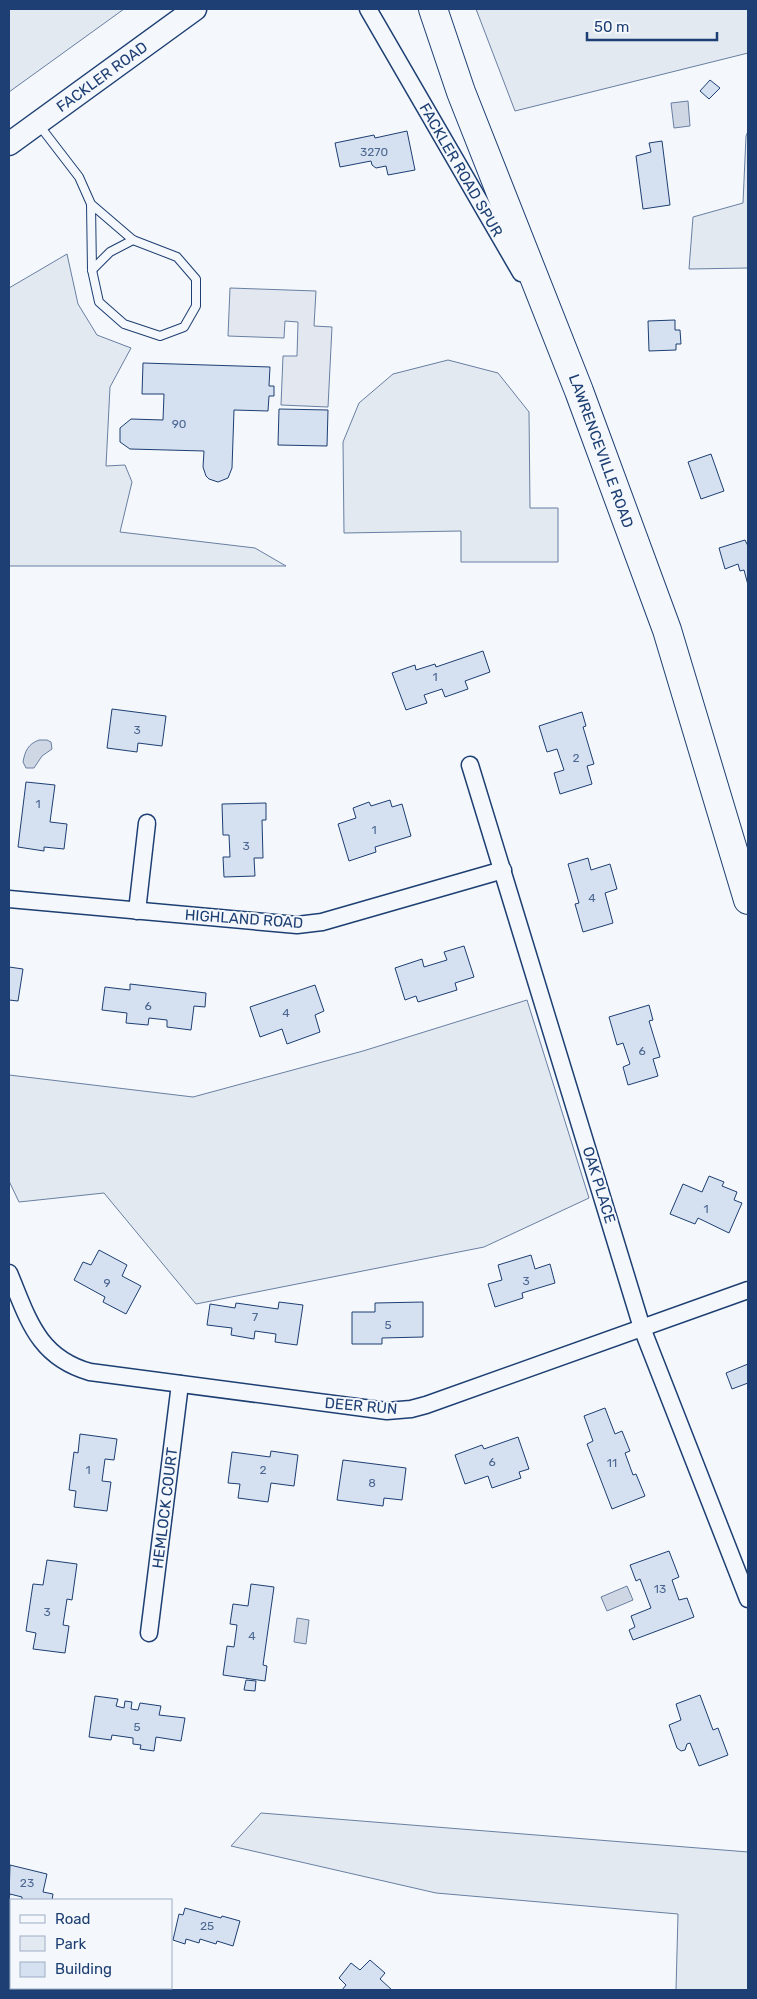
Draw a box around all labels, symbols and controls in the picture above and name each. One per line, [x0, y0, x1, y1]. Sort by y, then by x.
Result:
scale bar [587, 10, 717, 42]
text: 50 m [594, 18, 629, 36]
street label: FACKLER ROAD [53, 38, 151, 116]
street label: FACKLER ROAD SPUR [415, 100, 507, 240]
house number: 3270 [360, 145, 388, 159]
street label: LAWRENCEVILLE ROAD [565, 372, 637, 530]
house number: 90 [172, 417, 186, 431]
house number: 1 [432, 670, 438, 684]
house number: 3 [133, 723, 141, 737]
house number: 2 [572, 751, 580, 765]
house number: 1 [35, 797, 41, 811]
house number: 1 [371, 823, 377, 837]
house number: 3 [242, 839, 250, 853]
house number: 4 [588, 891, 596, 905]
street label: HIGHLAND ROAD [184, 906, 304, 932]
house number: 6 [144, 999, 152, 1013]
house number: 4 [282, 1006, 290, 1020]
house number: 6 [638, 1044, 646, 1058]
street label: OAK PLACE [579, 1144, 619, 1226]
house number: 1 [703, 1202, 709, 1216]
house number: 3 [522, 1274, 530, 1288]
house number: 9 [103, 1276, 111, 1290]
house number: 7 [252, 1310, 258, 1324]
house number: 5 [384, 1318, 392, 1332]
street label: DEER RUN [324, 1394, 398, 1418]
street label: HEMLOCK COURT [149, 1446, 181, 1570]
house number: 6 [488, 1455, 496, 1469]
house number: 11 [607, 1456, 617, 1470]
house number: 1 [85, 1463, 91, 1477]
house number: 2 [259, 1463, 267, 1477]
house number: 8 [368, 1476, 376, 1490]
house number: 13 [654, 1582, 666, 1596]
house number: 3 [43, 1605, 51, 1619]
house number: 4 [248, 1629, 256, 1643]
house number: 5 [133, 1720, 141, 1734]
house number: 23 [20, 1876, 34, 1890]
legend [10, 1899, 172, 1989]
text: Road [55, 1910, 91, 1928]
house number: 25 [200, 1919, 214, 1933]
text: Park [55, 1935, 86, 1953]
text: Building [55, 1960, 112, 1978]

